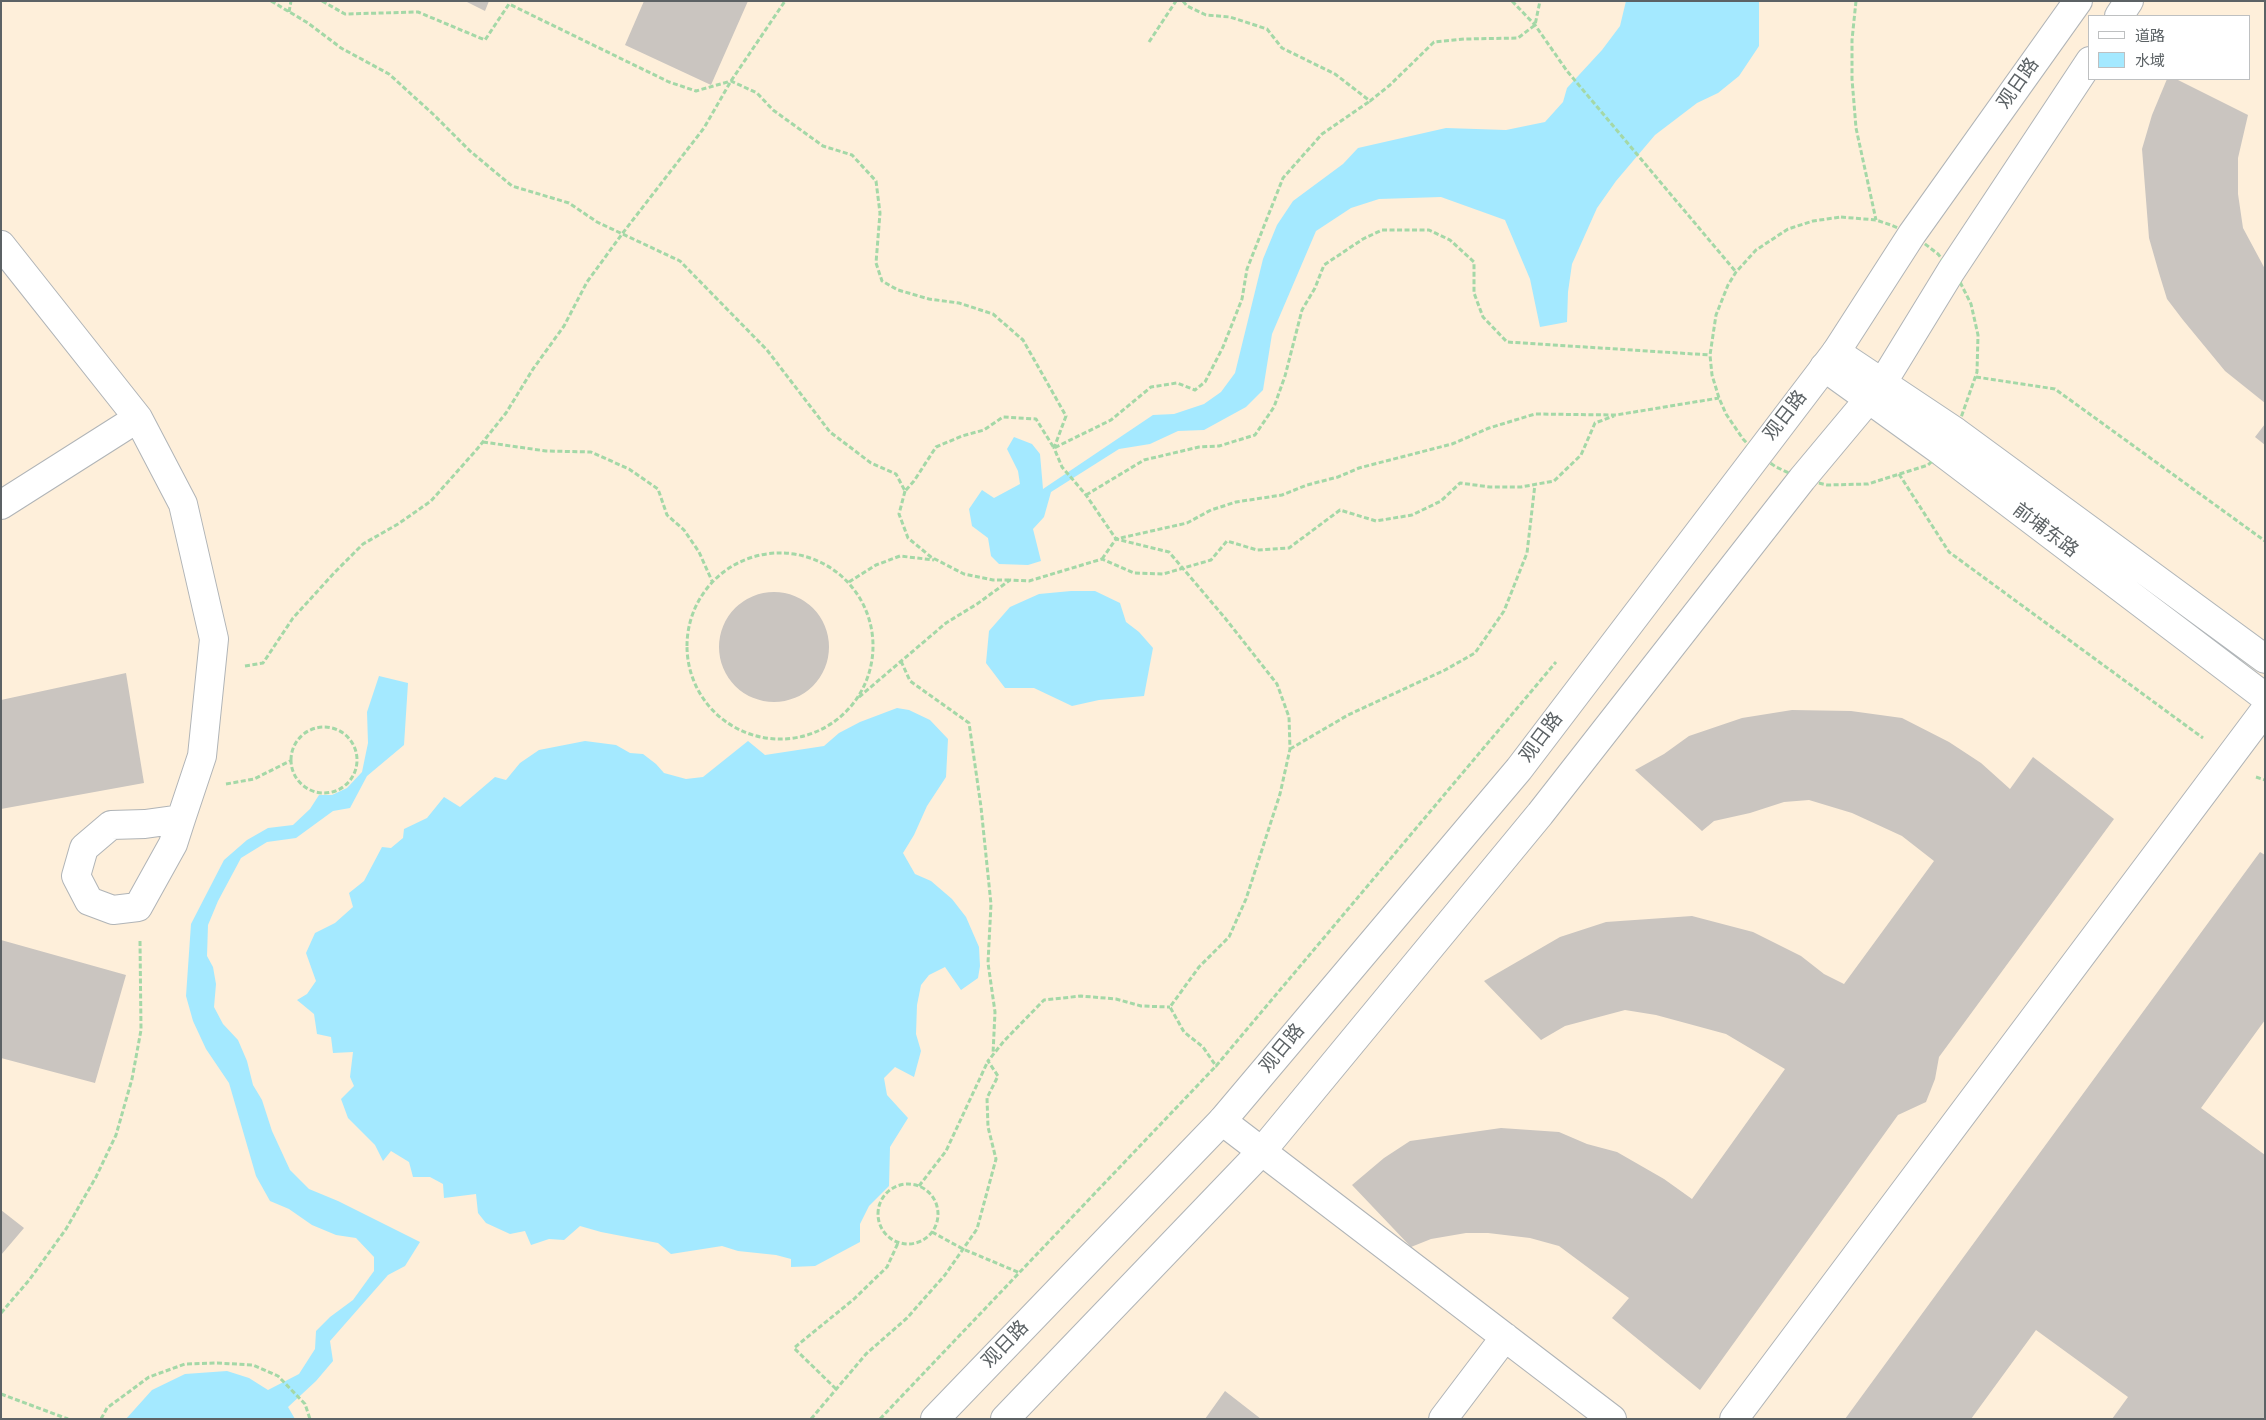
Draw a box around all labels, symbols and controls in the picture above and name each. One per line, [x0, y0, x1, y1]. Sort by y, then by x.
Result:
legend [2088, 15, 2251, 80]
text: 道路 [2135, 27, 2165, 46]
text: 水域 [2135, 52, 2165, 71]
street label: 观日路 [1993, 54, 2045, 114]
street label: 观日路 [1759, 387, 1813, 445]
street label: 前埔东路 [2008, 499, 2082, 563]
street label: 观日路 [1516, 708, 1568, 768]
street label: 观日路 [1256, 1020, 1310, 1078]
street label: 观日路 [978, 1317, 1034, 1373]

